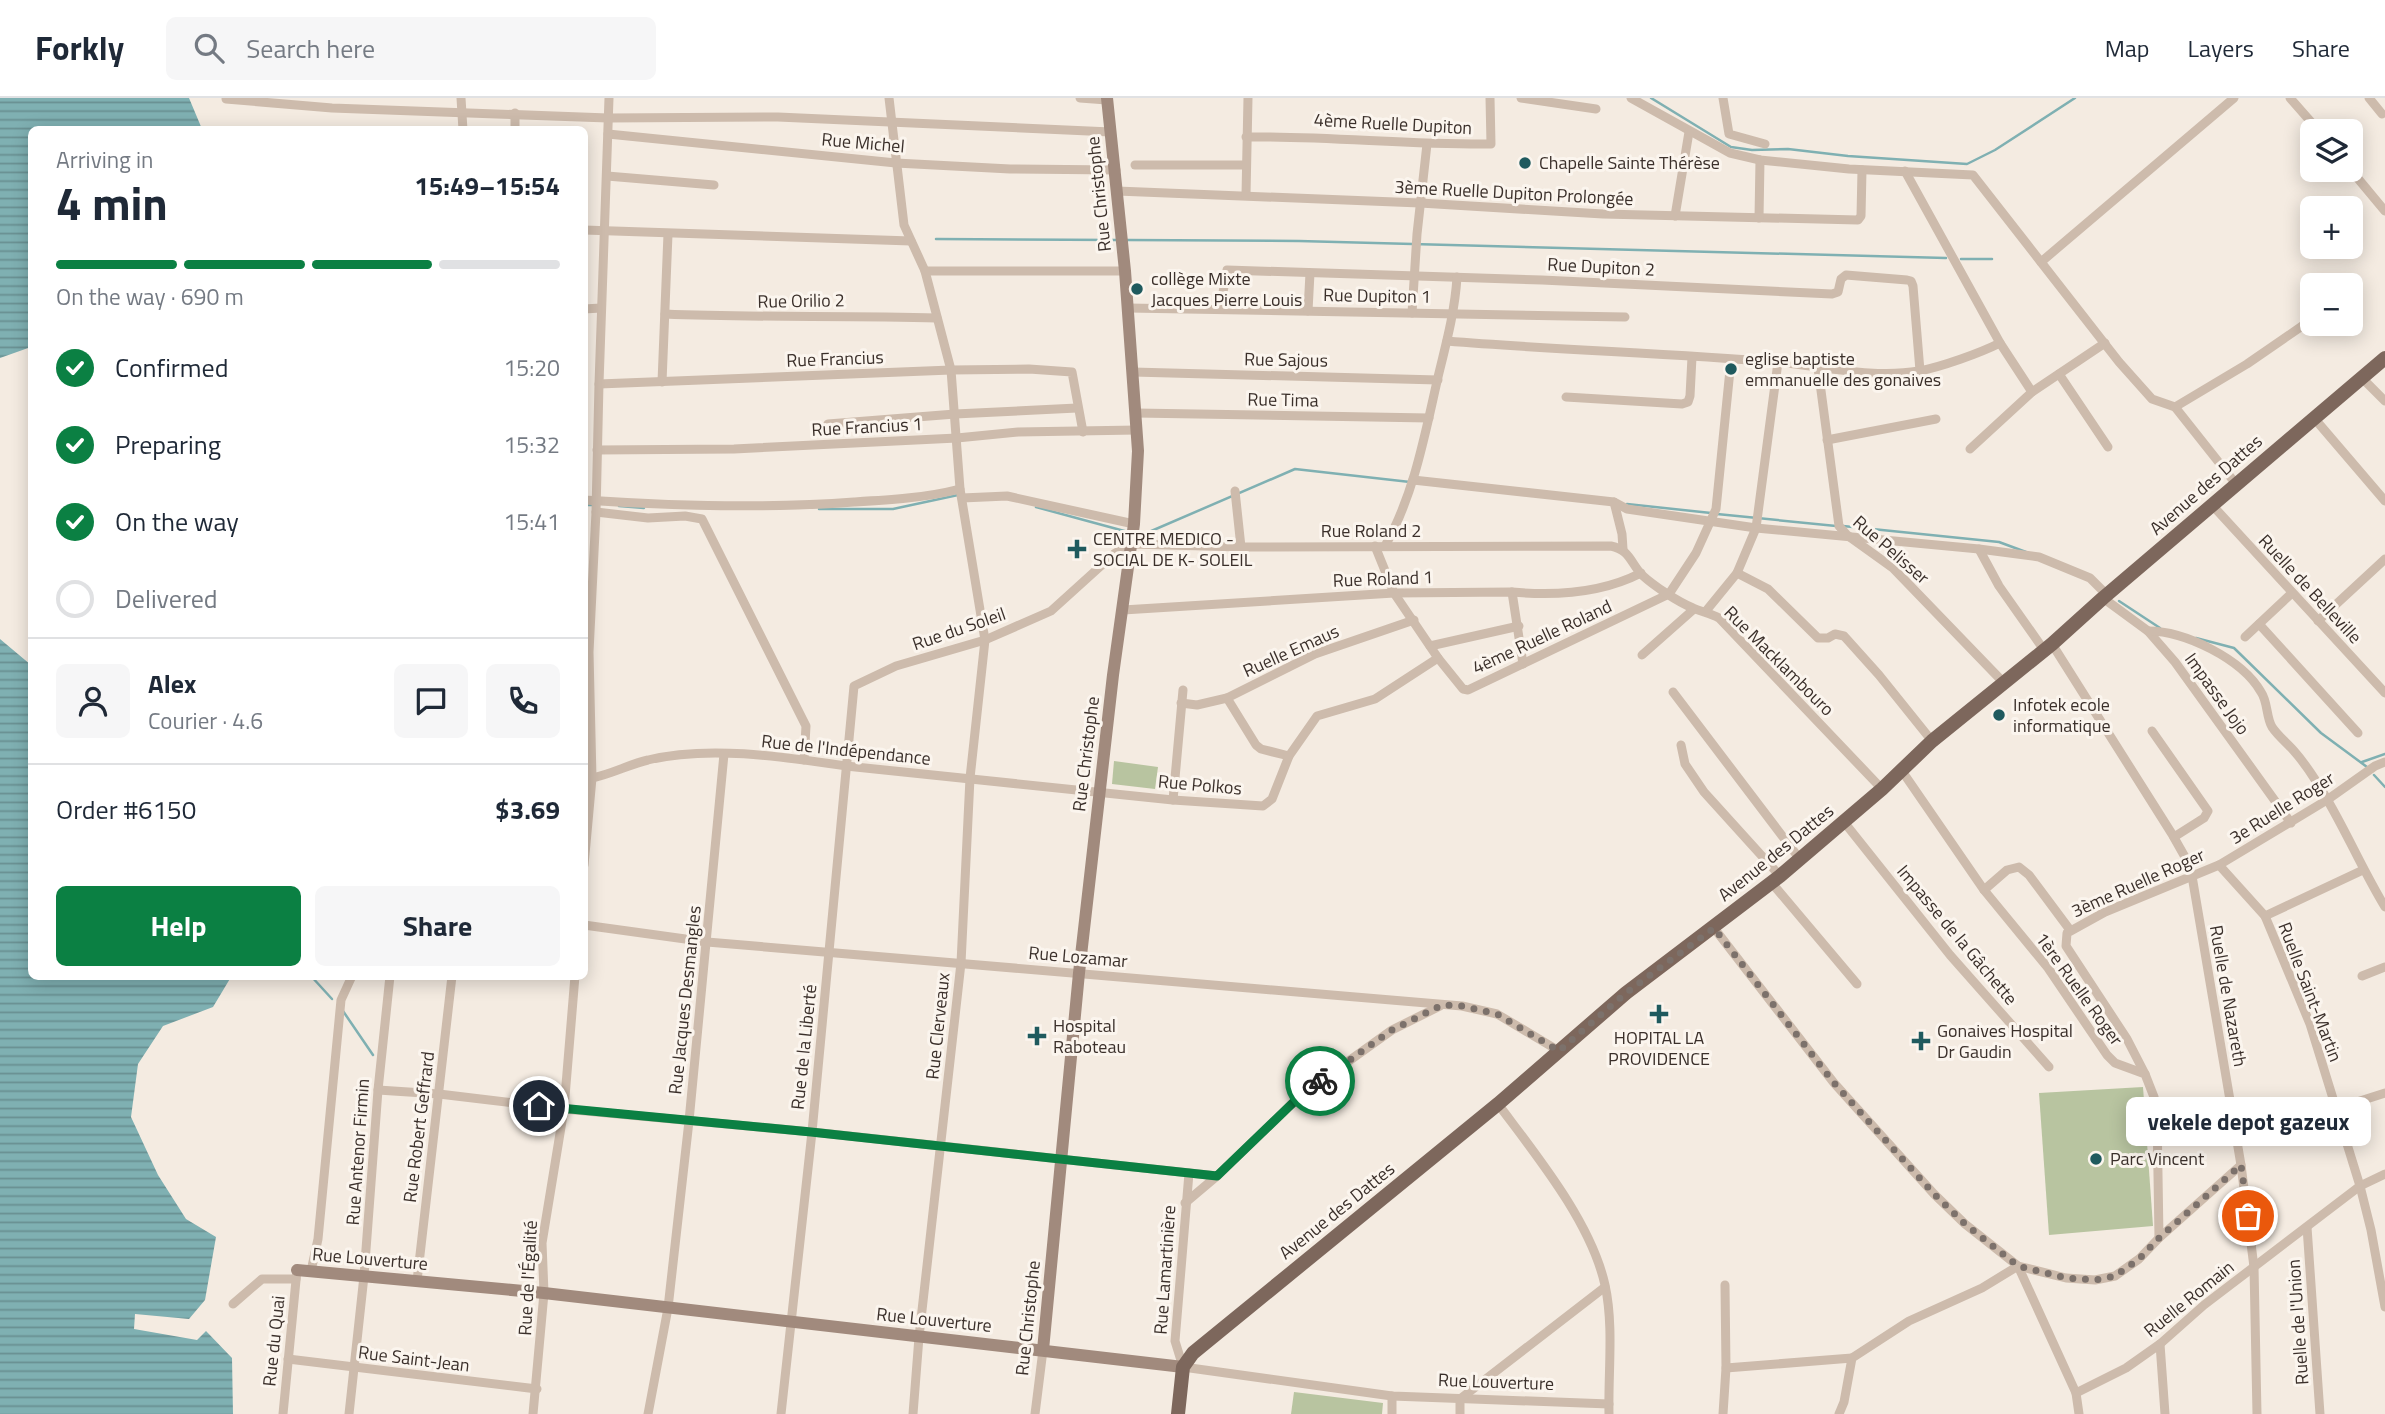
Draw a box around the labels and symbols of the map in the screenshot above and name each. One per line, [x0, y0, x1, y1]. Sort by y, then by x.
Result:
street label: 4ème Ruelle Dupiton [1313, 106, 1473, 141]
street label: Rue Michel [820, 125, 906, 160]
street label: Rue Christophe [1079, 135, 1118, 253]
place label: Chapelle Sainte Thérèse [1539, 149, 1720, 176]
marker: Chapelle Sainte Thérèse [1517, 155, 1533, 171]
street label: 3ème Ruelle Dupiton Prolongée [1394, 173, 1634, 212]
street label: Rue Dupiton 2 [1547, 250, 1656, 283]
place label: collège Mixte Jacques Pierre Louis [1151, 265, 1302, 313]
marker: collège Mixte Jacques Pierre Louis [1129, 281, 1145, 297]
street label: Rue Dupiton 1 [1323, 281, 1431, 310]
street label: Rue Orilio 2 [757, 286, 845, 315]
street label: Rue Francius [786, 343, 884, 374]
street label: Rue Sajous [1244, 345, 1328, 374]
place label: eglise baptiste emmanuelle des gonaives [1745, 345, 1941, 393]
marker: eglise baptiste emmanuelle des gonaives [1723, 361, 1739, 377]
street label: Rue Tima [1247, 385, 1319, 414]
street label: Rue Francius 1 [811, 410, 923, 443]
street label: Avenue des Dattes [2143, 428, 2268, 541]
street label: Rue Pelisser [1847, 509, 1935, 590]
street label: Rue Roland 2 [1321, 517, 1421, 544]
place label: CENTRE MEDICO - SOCIAL DE K- SOLEIL [1093, 525, 1253, 573]
street label: Ruelle de Belleville [2252, 528, 2368, 649]
marker: CENTRE MEDICO - SOCIAL DE K- SOLEIL [1067, 539, 1087, 559]
street label: Rue Roland 1 [1332, 563, 1434, 594]
street label: 4ème Ruelle Roland [1468, 592, 1616, 681]
street label: Rue Macklambouro [1718, 599, 1841, 722]
street label: Rue du Soleil [908, 600, 1009, 657]
street label: Ruelle Emaus [1238, 617, 1343, 684]
street label: Impasse Jojo [2178, 647, 2256, 740]
place label: Infotek ecole informatique [2013, 691, 2111, 739]
street label: Rue Christophe [1065, 695, 1106, 813]
marker: Infotek ecole informatique [1991, 707, 2007, 723]
street label: Rue de l'Indépendance [760, 727, 932, 772]
street label: 3e Ruelle Roger [2224, 765, 2339, 851]
street label: Rue Polkos [1157, 767, 1243, 802]
street label: Avenue des Dattes [1712, 797, 1839, 908]
street label: 3ème Ruelle Roger [2067, 841, 2209, 924]
street label: Impasse de la Gâchette [1891, 859, 2024, 1011]
street label: Rue Jacques Desmangles [661, 904, 708, 1096]
street label: Ruelle Saint-Martin [2271, 918, 2349, 1065]
street label: Ruelle de Nazareth [2203, 923, 2254, 1069]
street label: 1ère Ruelle Roger [2029, 926, 2130, 1051]
street label: Rue Lozamar [1027, 939, 1129, 974]
street label: Rue Clerveaux [918, 971, 957, 1081]
street label: Rue de la Liberté [783, 983, 824, 1111]
marker: HOPITAL LA PROVIDENCE [1649, 1004, 1669, 1024]
place label: Hospital Raboteau [1053, 1012, 1126, 1060]
place label: Gonaives Hospital Dr Gaudin [1937, 1017, 2073, 1065]
place label: HOPITAL LA PROVIDENCE [1608, 1024, 1710, 1072]
marker: Hospital Raboteau [1027, 1026, 1047, 1046]
marker: Gonaives Hospital Dr Gaudin [1911, 1031, 1931, 1051]
courier [1285, 1046, 1355, 1116]
street label: Rue Robert Geffrard [396, 1050, 441, 1204]
pin [509, 1076, 569, 1136]
street label: Rue Antenor Firmin [339, 1078, 376, 1226]
callout: vekele depot gazeux [2126, 1097, 2370, 1146]
place label: Parc Vincent [2110, 1145, 2205, 1172]
marker: Parc Vincent [2088, 1151, 2104, 1167]
street label: Avenue des Dattes [1273, 1155, 1400, 1266]
pin [2218, 1186, 2278, 1246]
street label: Rue Lamartinière [1147, 1204, 1182, 1336]
street label: Rue de l'Égalité [511, 1220, 544, 1336]
street label: Rue Louverture [311, 1240, 429, 1277]
street label: Ruelle Romain [2138, 1254, 2240, 1343]
street label: Ruelle de l'Union [2280, 1258, 2315, 1386]
street label: Rue Christophe [1008, 1259, 1047, 1377]
street label: Rue du Quai [255, 1294, 292, 1388]
street label: Rue Louverture [875, 1300, 993, 1339]
street label: Rue Saint-Jean [357, 1338, 471, 1379]
street label: Rue Louverture [1438, 1366, 1554, 1397]

